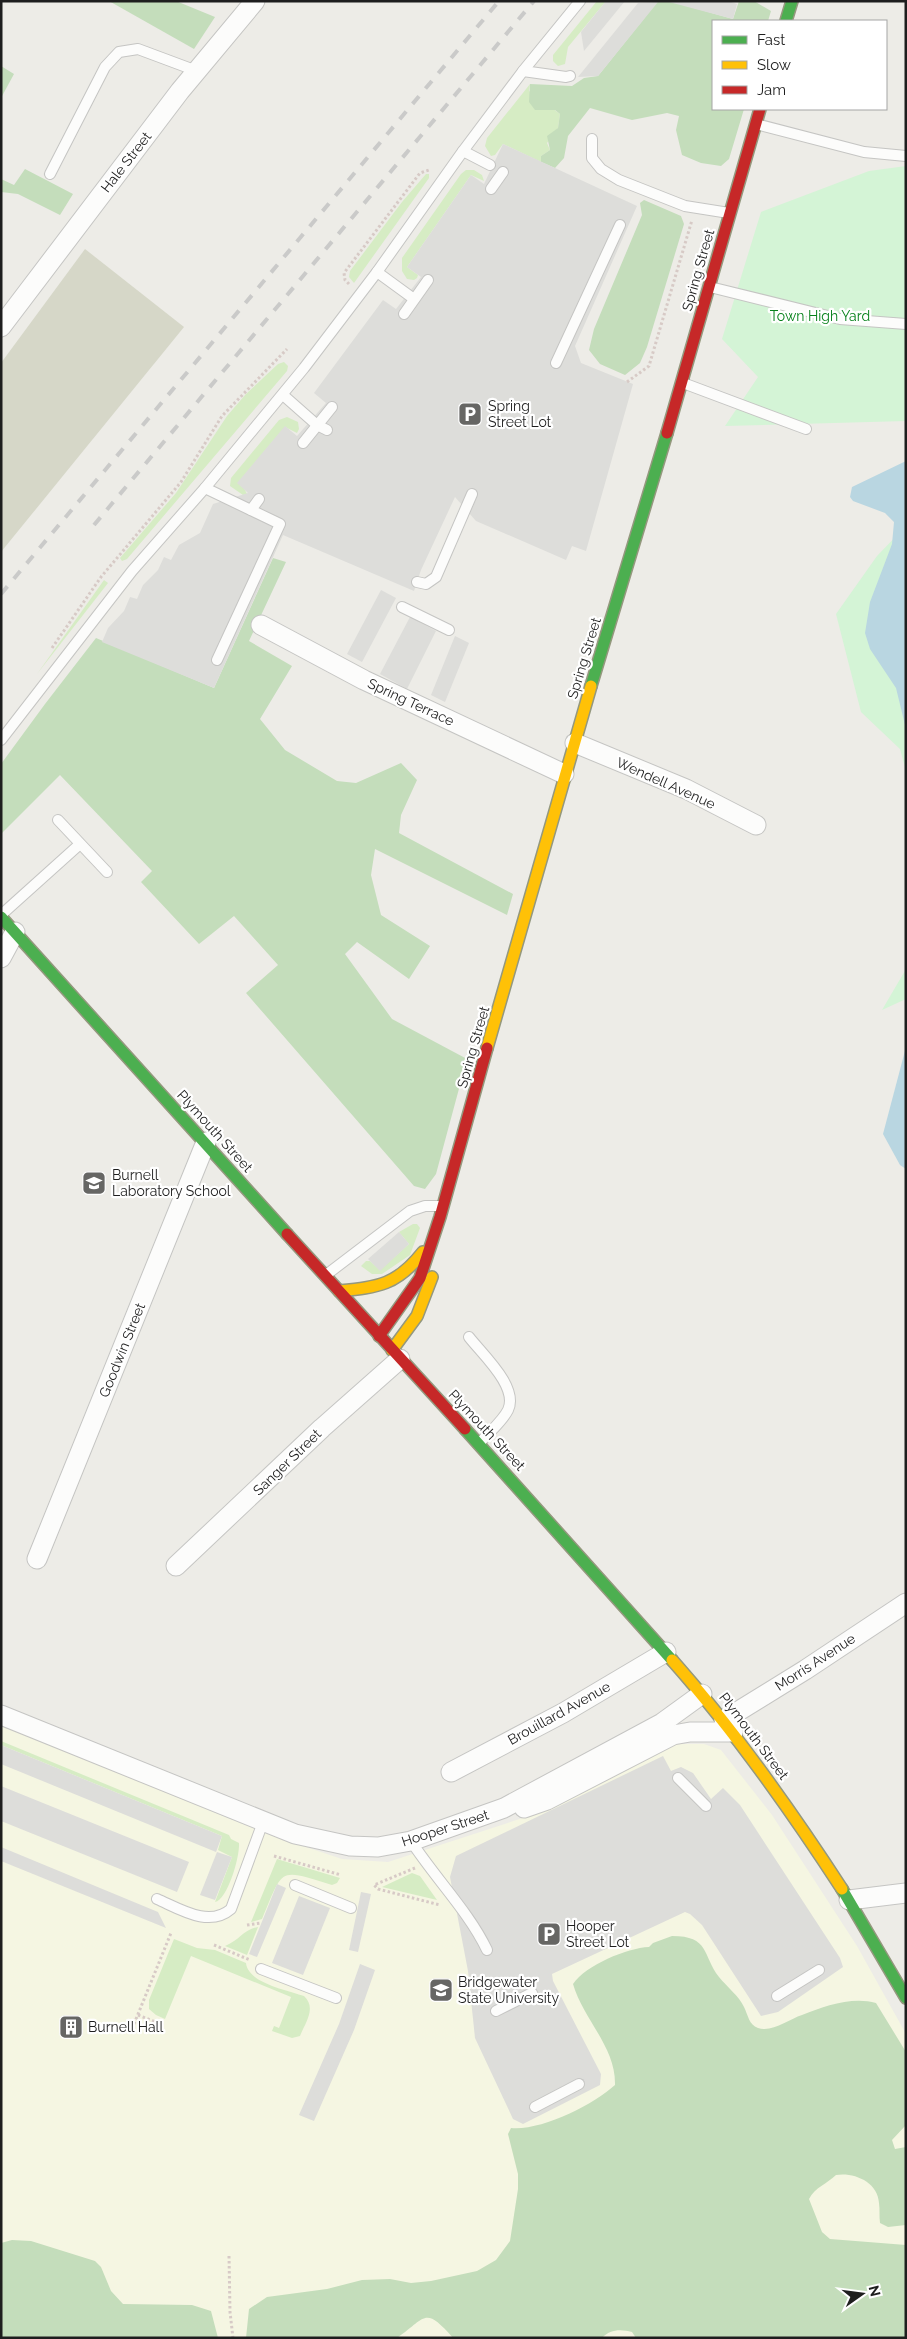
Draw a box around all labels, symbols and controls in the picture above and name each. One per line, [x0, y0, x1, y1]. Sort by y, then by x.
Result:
legend [712, 20, 887, 110]
text: Fast [757, 31, 785, 49]
text: Slow [757, 56, 791, 74]
text: Jam [757, 81, 786, 99]
street label: Hale Street [97, 128, 155, 195]
street label: Spring Street [679, 227, 717, 313]
park label: Town High Yard [770, 308, 870, 324]
place label: Spring Street Lot [488, 398, 552, 430]
parking icon: Spring Street Lot [457, 401, 483, 427]
street label: Spring Street [564, 615, 604, 701]
street label: Spring Terrace [365, 675, 457, 729]
street label: Wendell Avenue [614, 754, 718, 812]
street label: Spring Street [454, 1004, 492, 1090]
street label: Plymouth Street [174, 1087, 256, 1175]
place label: Burnell Laboratory School [112, 1167, 231, 1199]
school or university icon: Burnell Laboratory School [81, 1170, 107, 1196]
street label: Goodwin Street [96, 1300, 148, 1400]
street label: Plymouth Street [445, 1386, 529, 1474]
street label: Sanger Street [250, 1425, 324, 1498]
street label: Morris Avenue [772, 1630, 858, 1694]
street label: Brouillard Avenue [505, 1678, 613, 1748]
street label: Plymouth Street [716, 1689, 792, 1783]
street label: Hooper Street [399, 1806, 491, 1850]
place label: Hooper Street Lot [566, 1918, 630, 1950]
parking icon: Hooper Street Lot [536, 1921, 562, 1947]
place label: Bridgewater State University [458, 1974, 560, 2006]
school or university icon: Bridgewater State University [428, 1977, 454, 2003]
building icon: Burnell Hall [58, 2014, 84, 2040]
place label: Burnell Hall [88, 2019, 163, 2035]
north arrow [837, 2269, 887, 2319]
text: N [866, 2284, 884, 2298]

